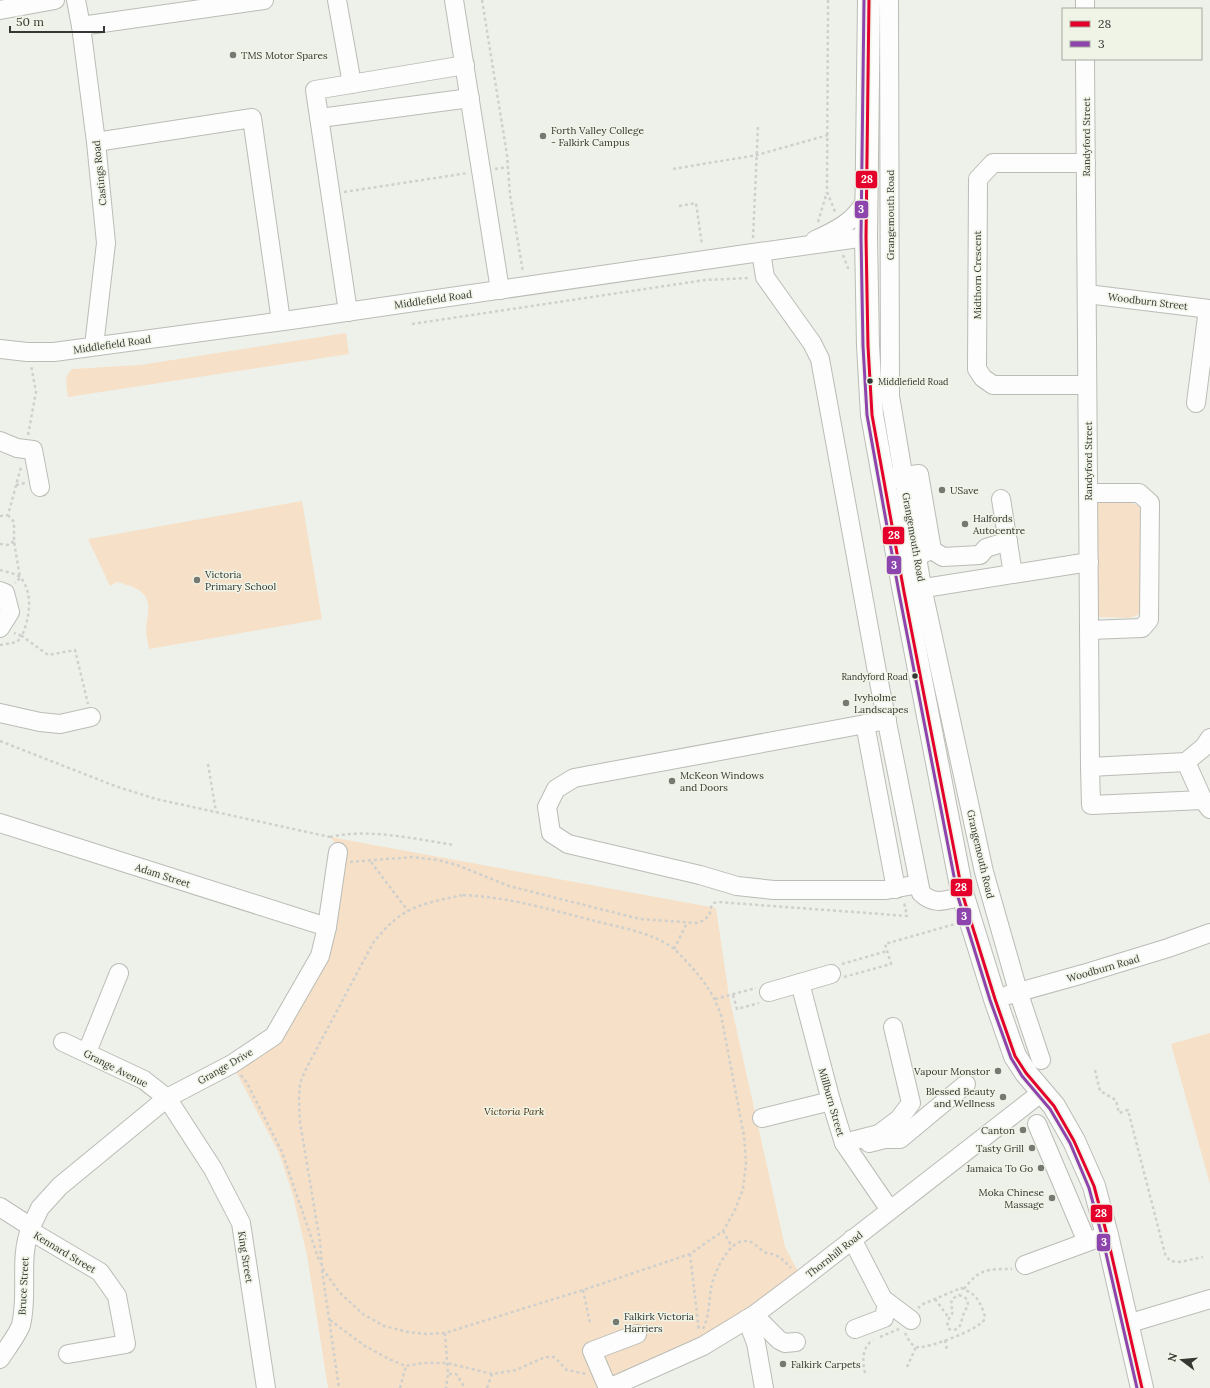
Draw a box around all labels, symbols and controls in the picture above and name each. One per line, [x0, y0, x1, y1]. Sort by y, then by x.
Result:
scale bar [10, 8, 104, 34]
legend [1062, 8, 1202, 60]
text: 50 m [16, 14, 44, 29]
text: 28 [1098, 16, 1111, 31]
text: 3 [1098, 36, 1105, 51]
place label: TMS Motor Spares [241, 49, 328, 62]
marker: TMS Motor Spares [228, 50, 238, 60]
street label: Randyford Street [1080, 97, 1093, 177]
place label: Forth Valley College - Falkirk Campus [551, 124, 644, 149]
marker: Forth Valley College - Falkirk Campus [538, 131, 548, 141]
street label: Castings Road [90, 140, 109, 206]
line badge: 28 [855, 170, 878, 189]
street label: Grangemouth Road [884, 170, 897, 260]
text: 28 [861, 172, 873, 186]
line badge: 3 [854, 200, 869, 219]
text: 3 [858, 202, 864, 216]
street label: Midthorn Crescent [971, 231, 984, 319]
street label: Middlefield Road [393, 288, 473, 311]
street label: Woodburn Street [1107, 290, 1189, 313]
street label: Middlefield Road [72, 333, 152, 356]
marker: Middlefield Road [865, 376, 875, 386]
place label: Middlefield Road [878, 376, 949, 387]
street label: Randyford Street [1082, 421, 1095, 501]
place label: USave [950, 484, 979, 497]
marker: USave [937, 485, 947, 495]
street label: Grangemouth Road [899, 491, 928, 583]
place label: Halfords Autocentre [972, 512, 1026, 537]
marker: Halfords Autocentre [960, 519, 970, 529]
line badge: 28 [882, 526, 905, 545]
text: 28 [888, 528, 900, 542]
line badge: 3 [886, 555, 902, 575]
text: 3 [891, 558, 897, 572]
place label: Victoria Primary School [204, 568, 276, 593]
marker: Victoria Primary School [192, 575, 202, 585]
place label: Randyford Road [841, 671, 909, 682]
marker: Randyford Road [910, 671, 920, 681]
place label: Ivyholme Landscapes [854, 691, 909, 716]
marker: Ivyholme Landscapes [841, 698, 851, 708]
place label: McKeon Windows and Doors [680, 769, 764, 794]
marker: McKeon Windows and Doors [667, 776, 677, 786]
street label: Grangemouth Road [964, 809, 997, 900]
street label: Adam Street [133, 860, 192, 891]
line badge: 28 [950, 878, 973, 897]
text: 28 [955, 880, 967, 894]
line badge: 3 [956, 907, 972, 926]
text: 3 [961, 909, 967, 923]
street label: Woodburn Road [1065, 952, 1141, 985]
street label: Grange Drive [195, 1045, 256, 1087]
street label: Grange Avenue [81, 1047, 151, 1091]
place label: Vapour Monstor [913, 1065, 991, 1078]
street label: Millburn Street [816, 1066, 848, 1138]
marker: Vapour Monstor [993, 1066, 1003, 1076]
place label: Blessed Beauty and Wellness [926, 1085, 996, 1110]
marker: Blessed Beauty and Wellness [998, 1092, 1008, 1102]
park label: Victoria Park [484, 1105, 544, 1118]
place label: Canton [981, 1124, 1015, 1137]
marker: Canton [1018, 1125, 1028, 1135]
place label: Tasty Grill [976, 1142, 1024, 1155]
marker: Tasty Grill [1027, 1143, 1037, 1153]
place label: Jamaica To Go [965, 1162, 1033, 1175]
marker: Jamaica To Go [1036, 1163, 1046, 1173]
place label: Moka Chinese Massage [979, 1186, 1045, 1211]
marker: Moka Chinese Massage [1047, 1193, 1057, 1203]
line badge: 28 [1090, 1204, 1113, 1223]
text: 28 [1095, 1206, 1107, 1220]
street label: Thornhill Road [803, 1228, 865, 1281]
street label: Kennard Street [31, 1229, 98, 1276]
street label: King Street [235, 1230, 256, 1284]
line badge: 3 [1096, 1233, 1111, 1252]
text: 3 [1101, 1235, 1107, 1249]
street label: Bruce Street [15, 1257, 32, 1315]
place label: Falkirk Victoria Harriers [624, 1310, 694, 1335]
marker: Falkirk Victoria Harriers [611, 1317, 621, 1327]
north arrow [1162, 1340, 1202, 1380]
text: N [1164, 1351, 1180, 1363]
place label: Falkirk Carpets [791, 1358, 861, 1371]
marker: Falkirk Carpets [778, 1359, 788, 1369]

